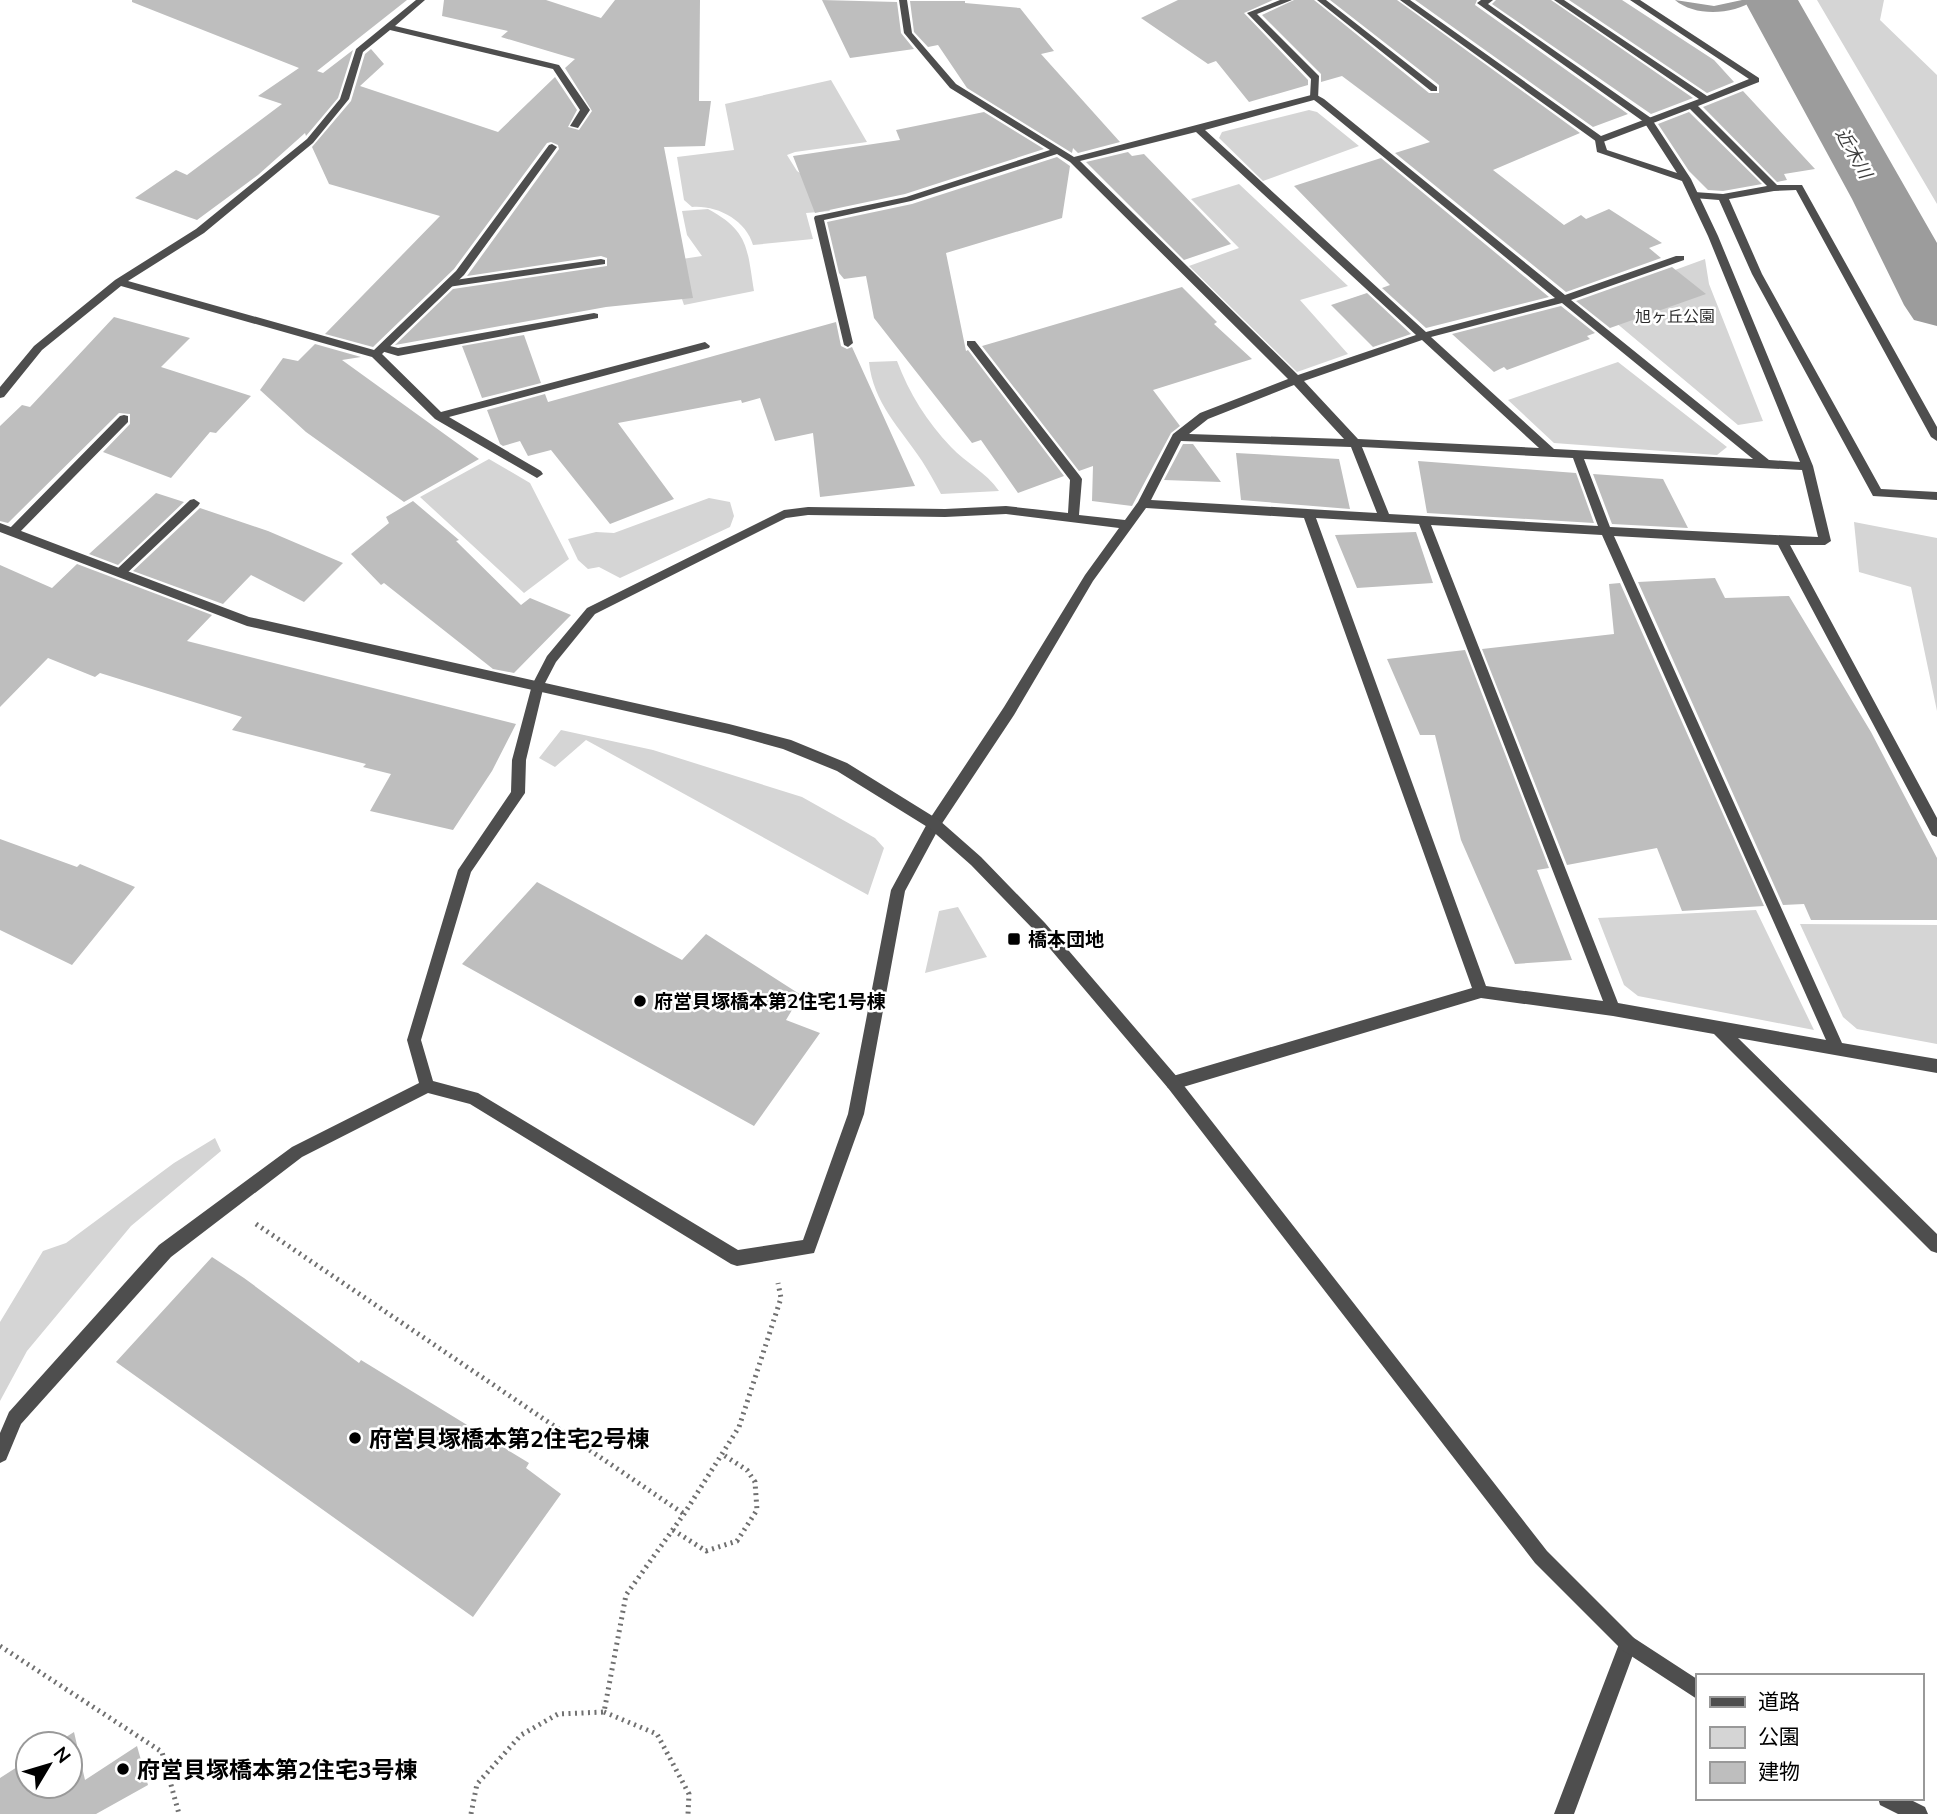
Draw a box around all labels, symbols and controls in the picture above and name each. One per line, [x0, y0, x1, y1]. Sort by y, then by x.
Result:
water label: 近木川 [1831, 124, 1878, 184]
park label: 旭ヶ丘公園 [1635, 306, 1715, 326]
place label: 橋本団地 [1028, 927, 1104, 951]
marker: 橋本団地 [1006, 931, 1022, 947]
place label: 府営貝塚橋本第2住宅1号棟 [654, 989, 886, 1013]
marker: 府営貝塚橋本第2住宅1号棟 [632, 993, 648, 1009]
place label: 府営貝塚橋本第2住宅2号棟 [369, 1424, 650, 1453]
marker: 府営貝塚橋本第2住宅2号棟 [347, 1430, 363, 1446]
legend [1696, 1674, 1923, 1800]
text: 道路 [1758, 1688, 1800, 1714]
text: 公園 [1758, 1723, 1800, 1749]
north arrow [14, 1730, 84, 1800]
text: N [49, 1741, 76, 1768]
place label: 府営貝塚橋本第2住宅3号棟 [137, 1755, 418, 1784]
text: 建物 [1758, 1758, 1800, 1784]
marker: 府営貝塚橋本第2住宅3号棟 [115, 1761, 131, 1777]

